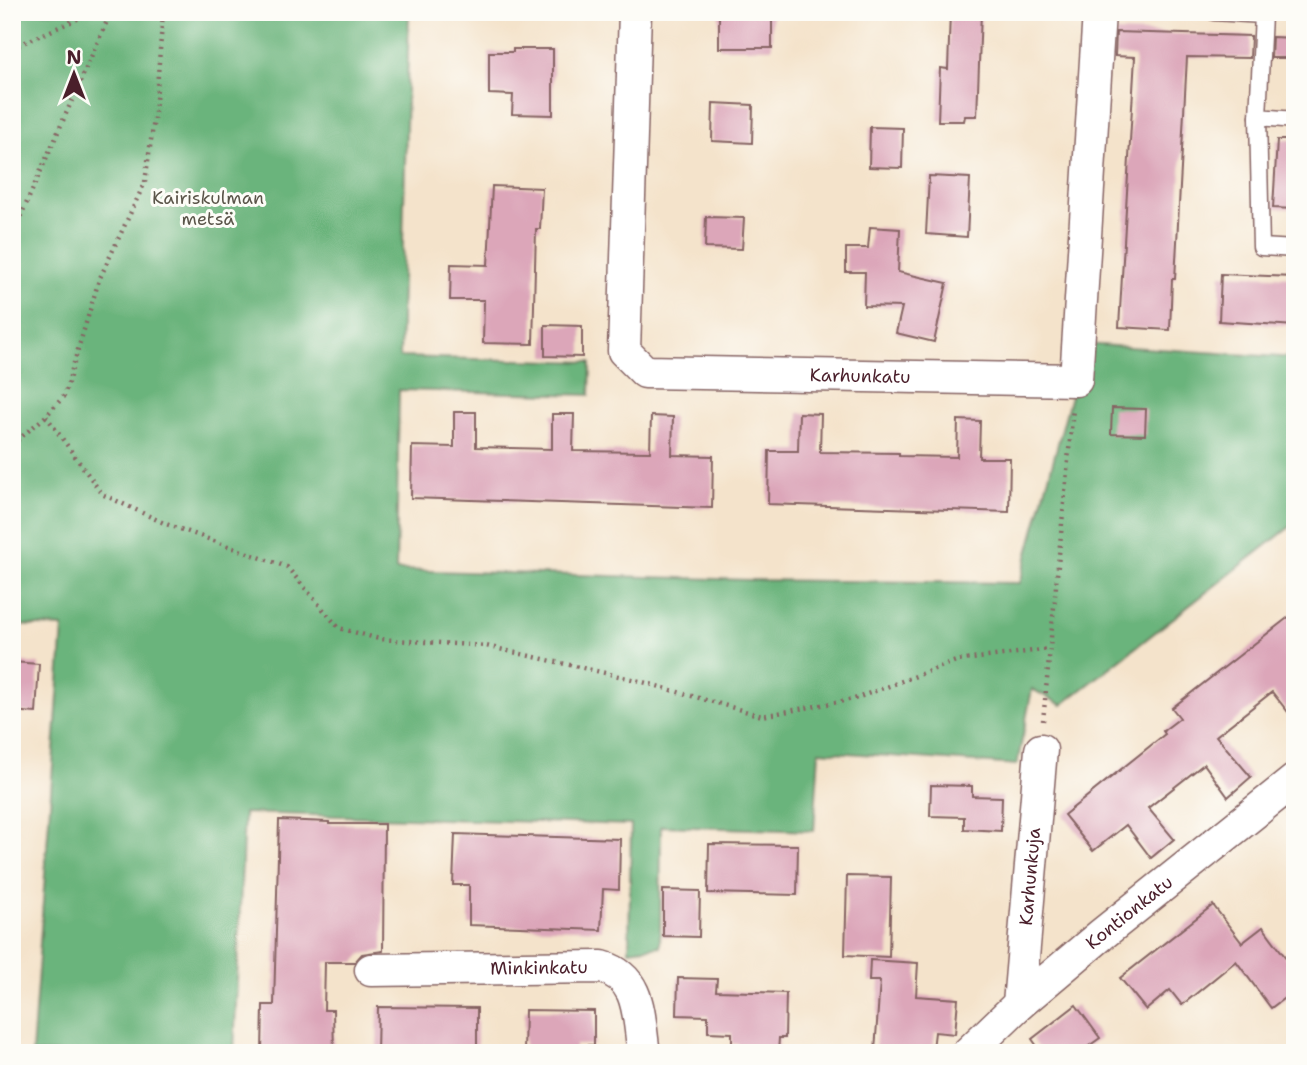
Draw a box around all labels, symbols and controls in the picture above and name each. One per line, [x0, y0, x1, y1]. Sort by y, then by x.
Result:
north arrow [38, 38, 108, 108]
text: N [66, 45, 82, 70]
park label: Kairiskulman metsä [152, 186, 264, 231]
street label: Karhunkatu [809, 363, 911, 389]
street label: Karhunkuja [1014, 826, 1046, 927]
street label: Kontionkatu [1081, 870, 1178, 955]
street label: Minkinkatu [490, 955, 588, 980]

